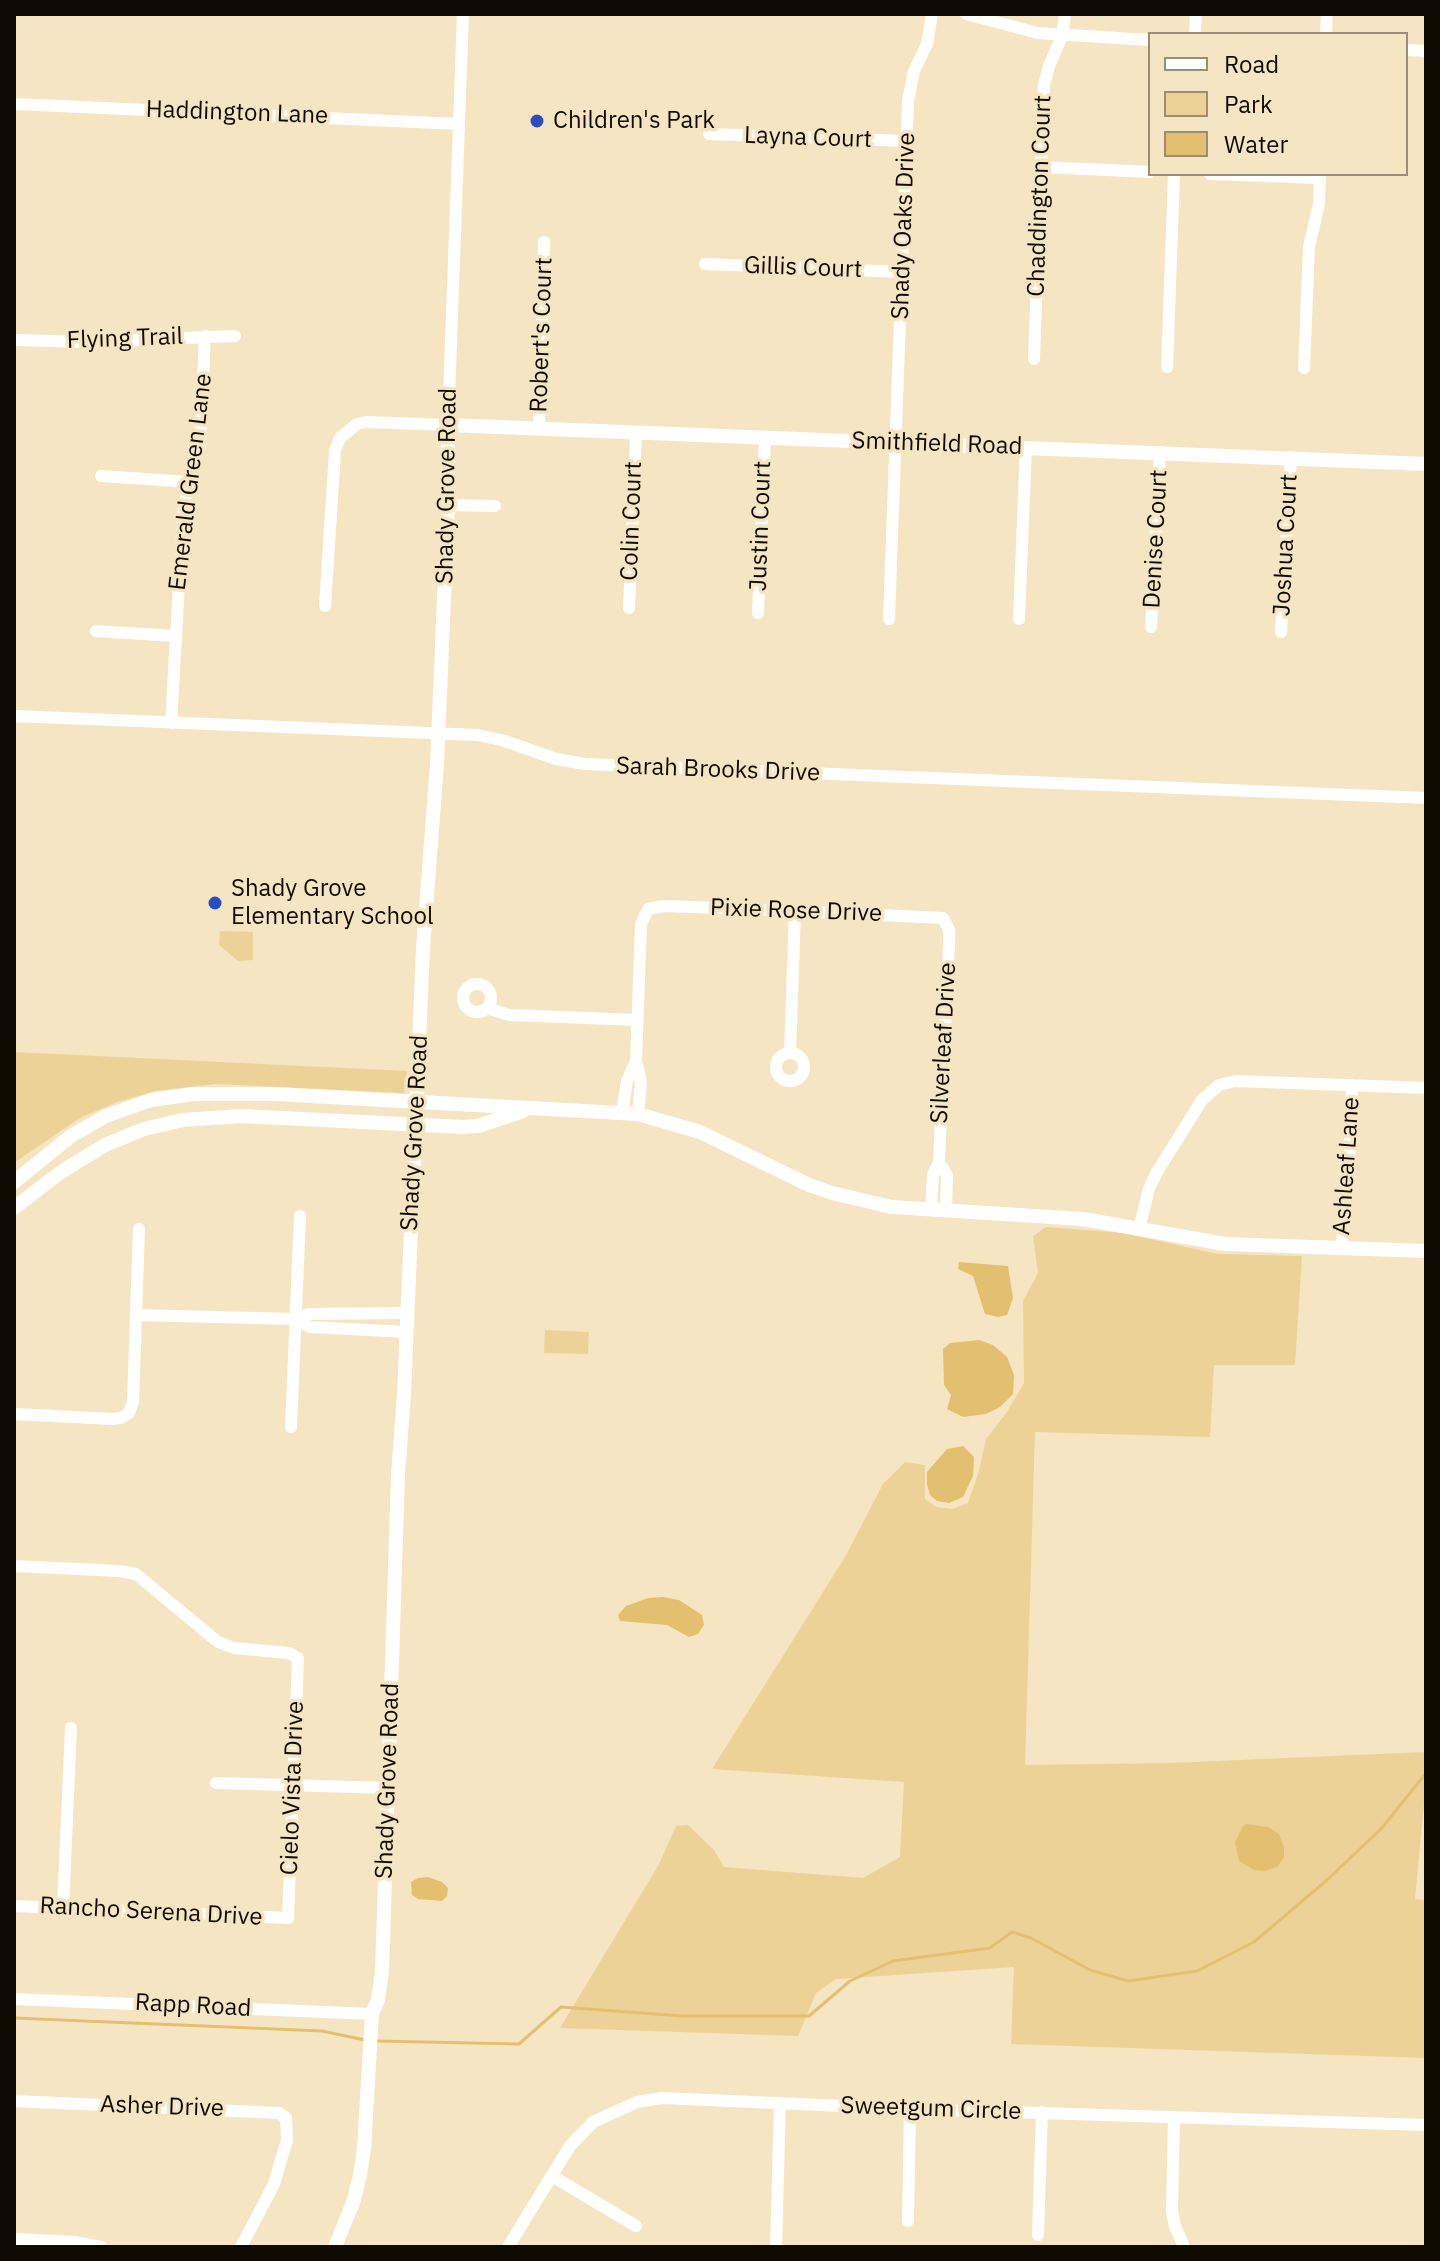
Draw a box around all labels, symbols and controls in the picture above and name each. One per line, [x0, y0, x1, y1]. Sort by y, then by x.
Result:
legend [1148, 32, 1408, 176]
text: Road [1224, 48, 1279, 80]
text: Park [1224, 88, 1273, 120]
street label: Haddington Lane [145, 95, 329, 131]
street label: Chaddington Court [1022, 95, 1058, 297]
place label: Children's Park [553, 107, 715, 135]
marker: Children's Park [528, 112, 546, 130]
street label: Layna Court [743, 121, 873, 155]
text: Water [1224, 128, 1288, 160]
street label: Shady Oaks Drive [886, 132, 922, 320]
street label: Gillis Court [743, 252, 863, 284]
street label: Robert's Court [525, 257, 559, 413]
street label: Flying Trail [66, 323, 184, 355]
street label: Emerald Green Lane [163, 372, 219, 592]
street label: Shady Grove Road [431, 388, 463, 584]
street label: Smithfield Road [851, 427, 1023, 461]
street label: Justin Court [744, 460, 778, 592]
street label: Colin Court [616, 461, 648, 581]
street label: Denise Court [1138, 469, 1174, 609]
street label: Joshua Court [1268, 473, 1304, 617]
street label: Sarah Brooks Drive [615, 752, 821, 788]
place label: Shady Grove Elementary School [231, 875, 433, 931]
marker: Shady Grove Elementary School [206, 894, 224, 912]
street label: Pixie Rose Drive [709, 894, 883, 928]
street label: Silverleaf Drive [925, 962, 963, 1124]
street label: Shady Grove Road [395, 1034, 435, 1232]
street label: Ashleaf Lane [1328, 1096, 1366, 1236]
street label: Shady Grove Road [370, 1682, 406, 1880]
street label: Cielo Vista Drive [276, 1700, 310, 1876]
street label: Rancho Serena Drive [39, 1892, 263, 1932]
street label: Rapp Road [134, 1989, 252, 2023]
street label: Asher Drive [100, 2090, 224, 2124]
street label: Sweetgum Circle [840, 2091, 1022, 2127]

